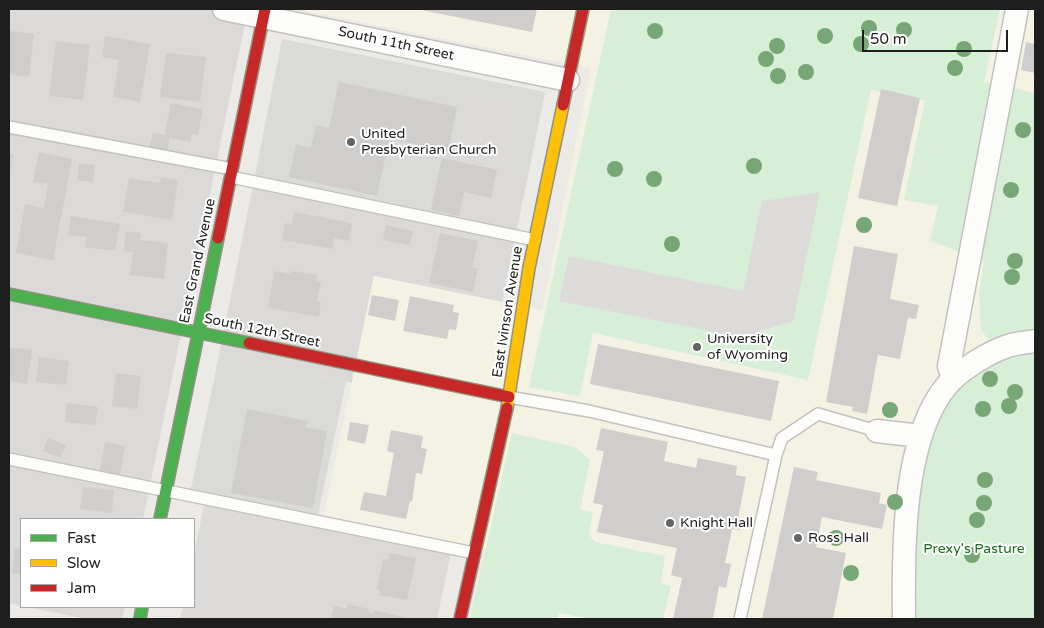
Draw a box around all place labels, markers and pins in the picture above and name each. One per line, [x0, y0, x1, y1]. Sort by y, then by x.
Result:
place label: United Presbyterian Church [361, 126, 497, 158]
marker: United Presbyterian Church [345, 136, 357, 148]
place label: University of Wyoming [707, 331, 788, 364]
marker: University of Wyoming [691, 341, 703, 353]
place label: Knight Hall [680, 515, 753, 531]
marker: Knight Hall [664, 517, 676, 529]
place label: Ross Hall [808, 530, 869, 546]
marker: Ross Hall [792, 532, 804, 544]

